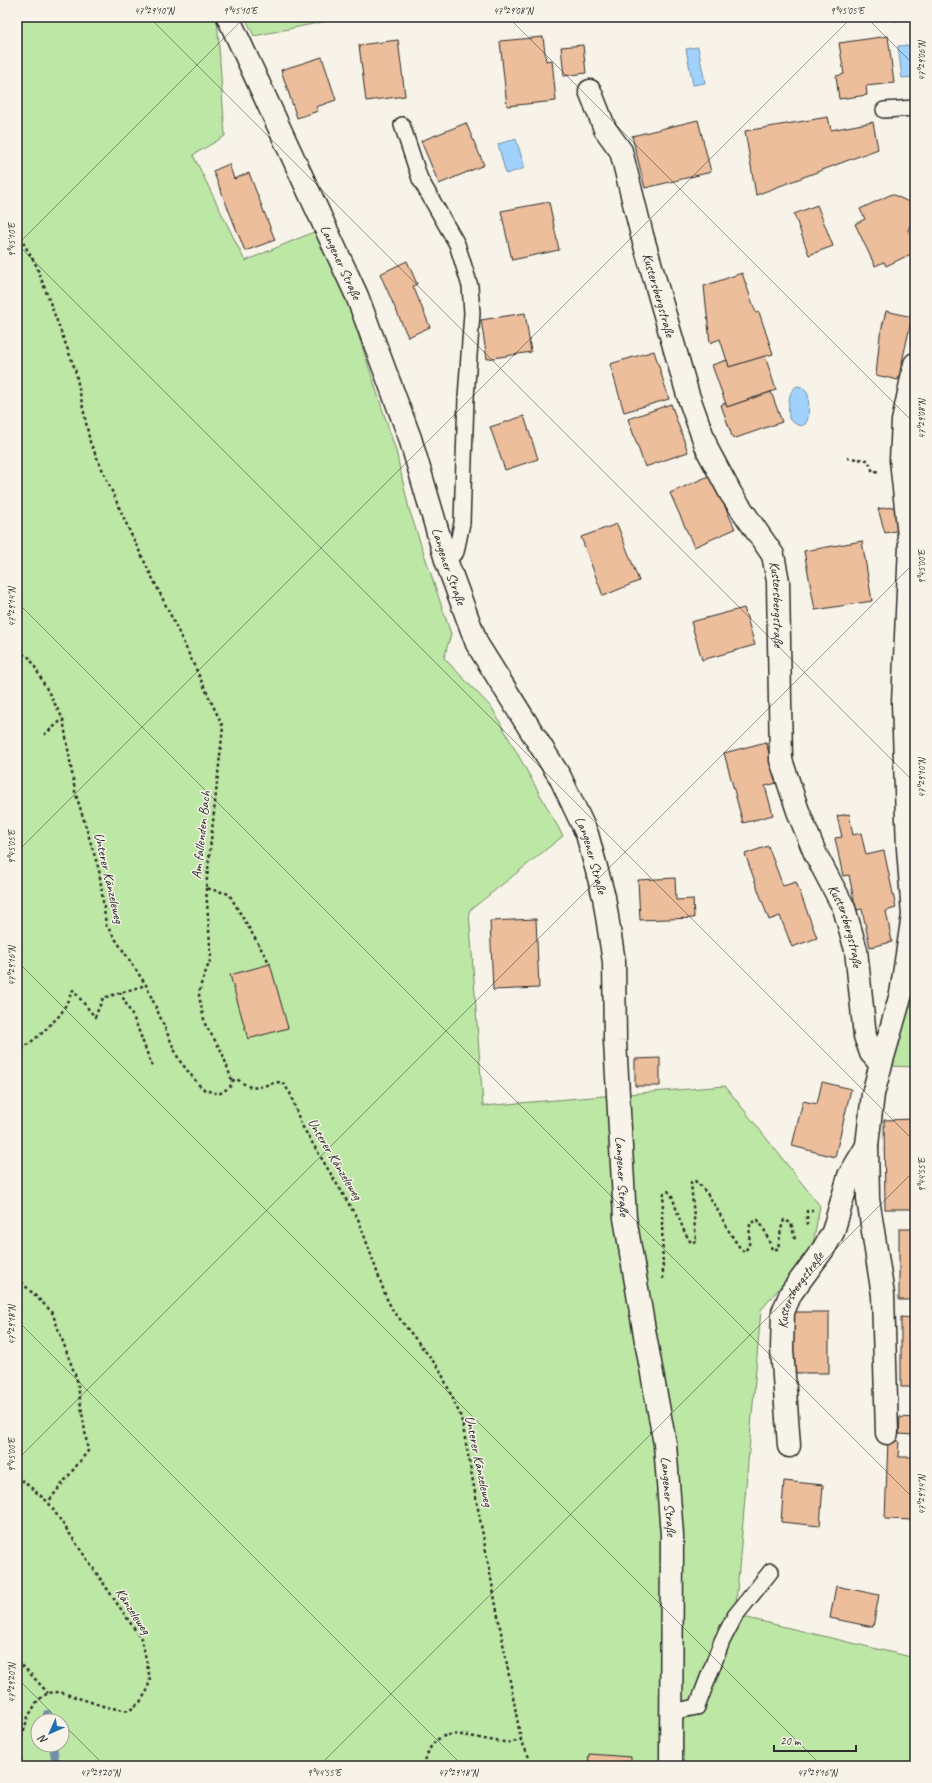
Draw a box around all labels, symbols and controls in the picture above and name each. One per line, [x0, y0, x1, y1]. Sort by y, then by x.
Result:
text: 47°29'10"N [134, 4, 176, 17]
text: 9°45'10"E [223, 4, 259, 17]
text: 47°29'08"N [493, 4, 535, 17]
text: 9°45'05"E [830, 4, 866, 17]
text: 47°29'06"N [915, 39, 928, 81]
text: 9°45'10"E [5, 221, 18, 257]
street label: Langener Straße [317, 222, 366, 303]
street label: Kustersbergstraße [639, 251, 680, 340]
text: 47°29'08"N [915, 397, 928, 439]
street label: Langener Straße [428, 526, 471, 608]
text: 9°45'00"E [915, 548, 928, 584]
street label: Kustersbergstraße [766, 560, 788, 649]
text: 47°29'14"N [5, 585, 18, 627]
text: 47°29'10"N [915, 756, 928, 798]
street label: Am fallenden Bach [188, 790, 214, 880]
street label: Langener Straße [571, 814, 612, 897]
text: 9°45'05"E [5, 828, 18, 864]
street label: Unterer Känzeleweg [90, 831, 128, 926]
street label: Kustersbergstraße [825, 882, 866, 970]
text: 47°29'16"N [5, 944, 18, 986]
street label: Unterer Känzeleweg [304, 1115, 367, 1204]
street label: Langener Straße [612, 1136, 633, 1218]
text: 9°44'55"E [915, 1156, 928, 1192]
street label: Kustersbergstraße [774, 1247, 828, 1329]
text: 47°29'18"N [5, 1303, 18, 1345]
street label: Unterer Känzeleweg [461, 1414, 497, 1509]
text: 9°45'00"E [5, 1436, 18, 1472]
street label: Langener Straße [657, 1456, 681, 1538]
text: 47°29'14"N [915, 1473, 928, 1515]
street label: Känzeleweg [112, 1585, 155, 1638]
text: 47°29'20"N [5, 1661, 18, 1703]
north arrow [30, 1713, 70, 1753]
scale bar [774, 1727, 856, 1753]
text: N [34, 1731, 50, 1747]
text: 20 m [780, 1733, 802, 1749]
text: 47°29'20"N [80, 1766, 122, 1779]
text: 9°44'55"E [307, 1766, 343, 1779]
text: 47°29'18"N [438, 1766, 480, 1779]
text: 47°29'16"N [797, 1766, 839, 1779]

